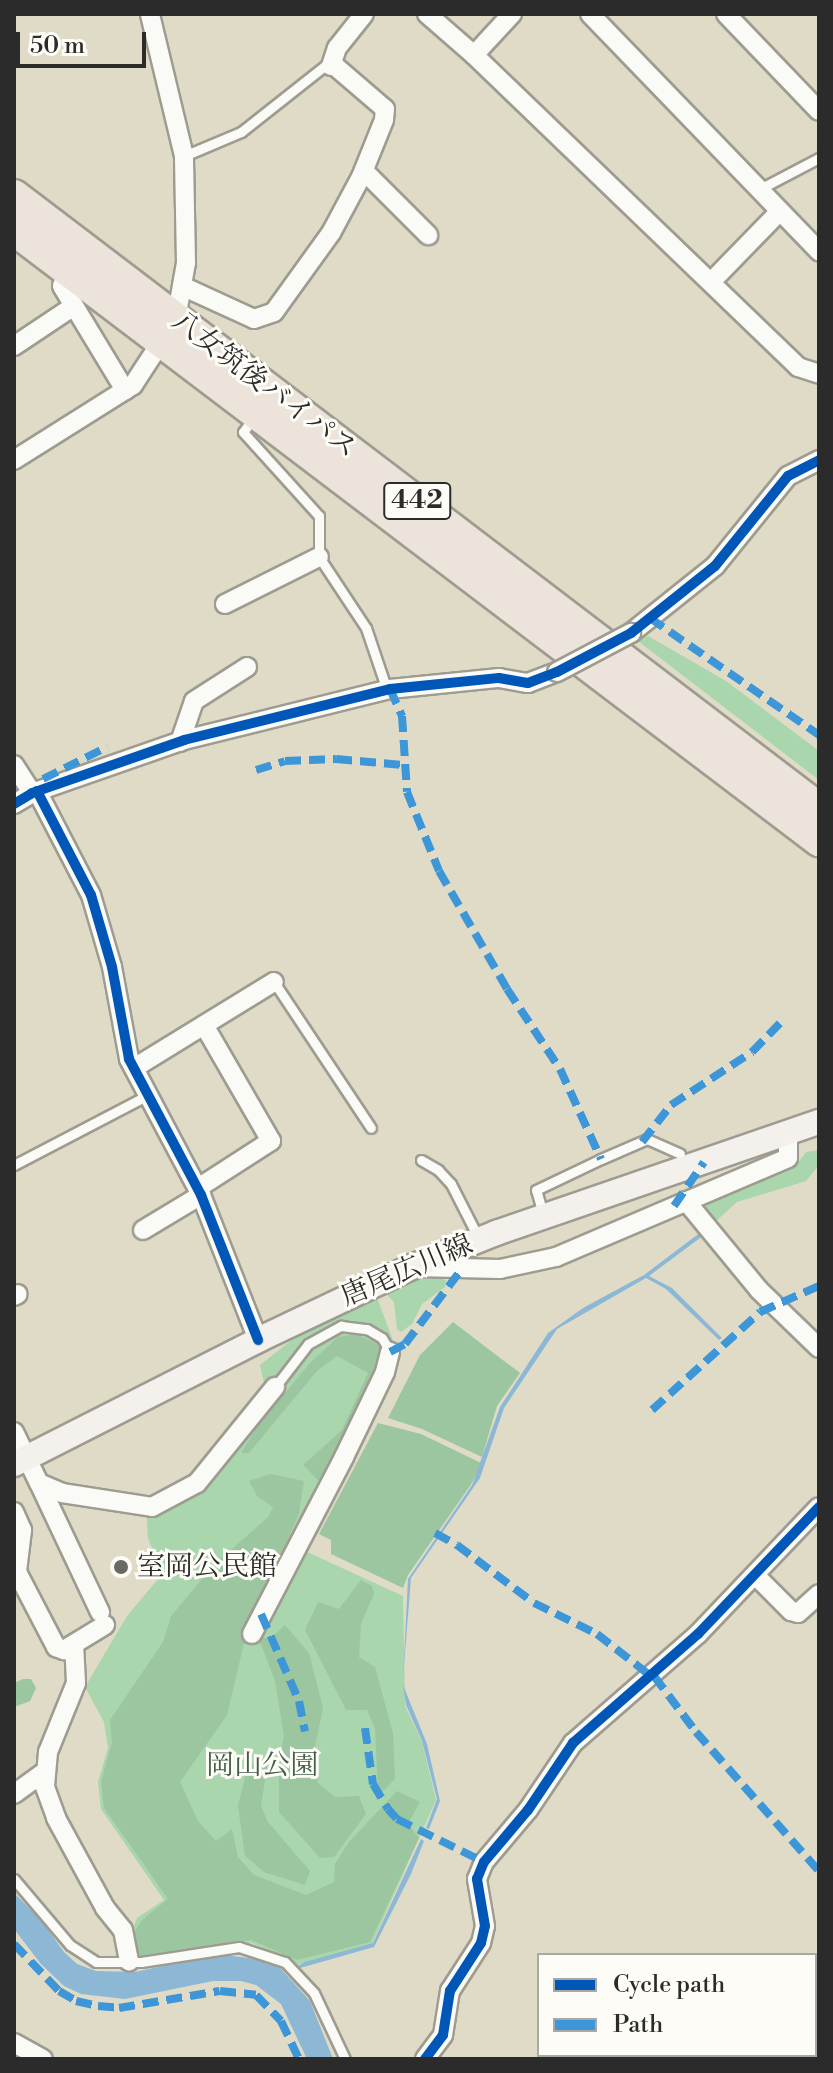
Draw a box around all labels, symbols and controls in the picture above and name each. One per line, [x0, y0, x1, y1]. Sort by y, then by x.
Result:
scale bar [20, 16, 150, 66]
text: 50 m [30, 31, 85, 61]
street label: 八女筑後バイパス [164, 304, 364, 466]
road number: 442 [383, 479, 451, 523]
street label: 唐尾広川線 [336, 1228, 478, 1314]
place label: 室岡公民館 [137, 1550, 277, 1584]
marker: 室岡公民館 [112, 1558, 130, 1576]
park label: 岡山公園 [206, 1749, 318, 1783]
legend [537, 1953, 817, 2057]
text: Cycle path [613, 1970, 725, 2000]
text: Path [613, 2010, 663, 2040]

